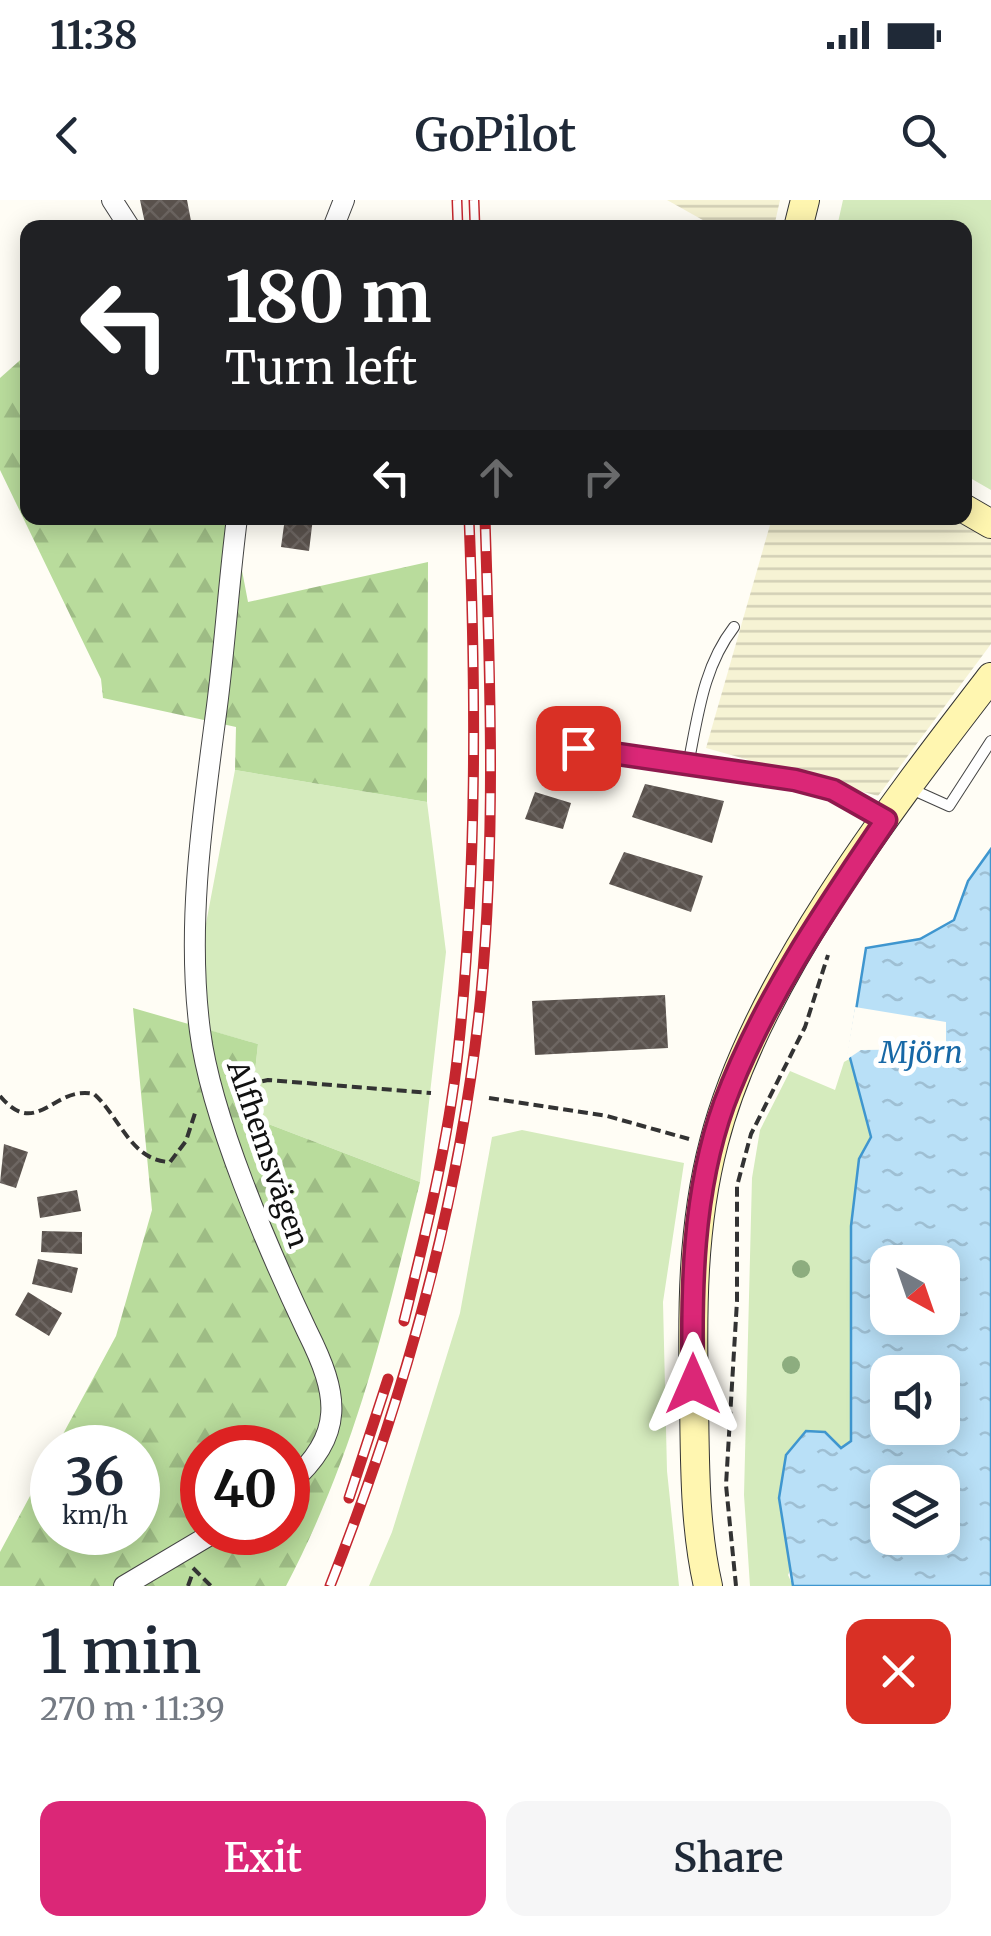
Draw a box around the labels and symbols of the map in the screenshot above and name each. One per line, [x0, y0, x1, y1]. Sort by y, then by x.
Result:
pin [536, 706, 621, 791]
water label: Mjörn [877, 1033, 963, 1071]
street label: Alfhemsvägen [219, 1055, 317, 1252]
north arrow [870, 1245, 960, 1335]
position arrow [641, 1332, 745, 1436]
speed limit sign: 40 [180, 1425, 310, 1555]

